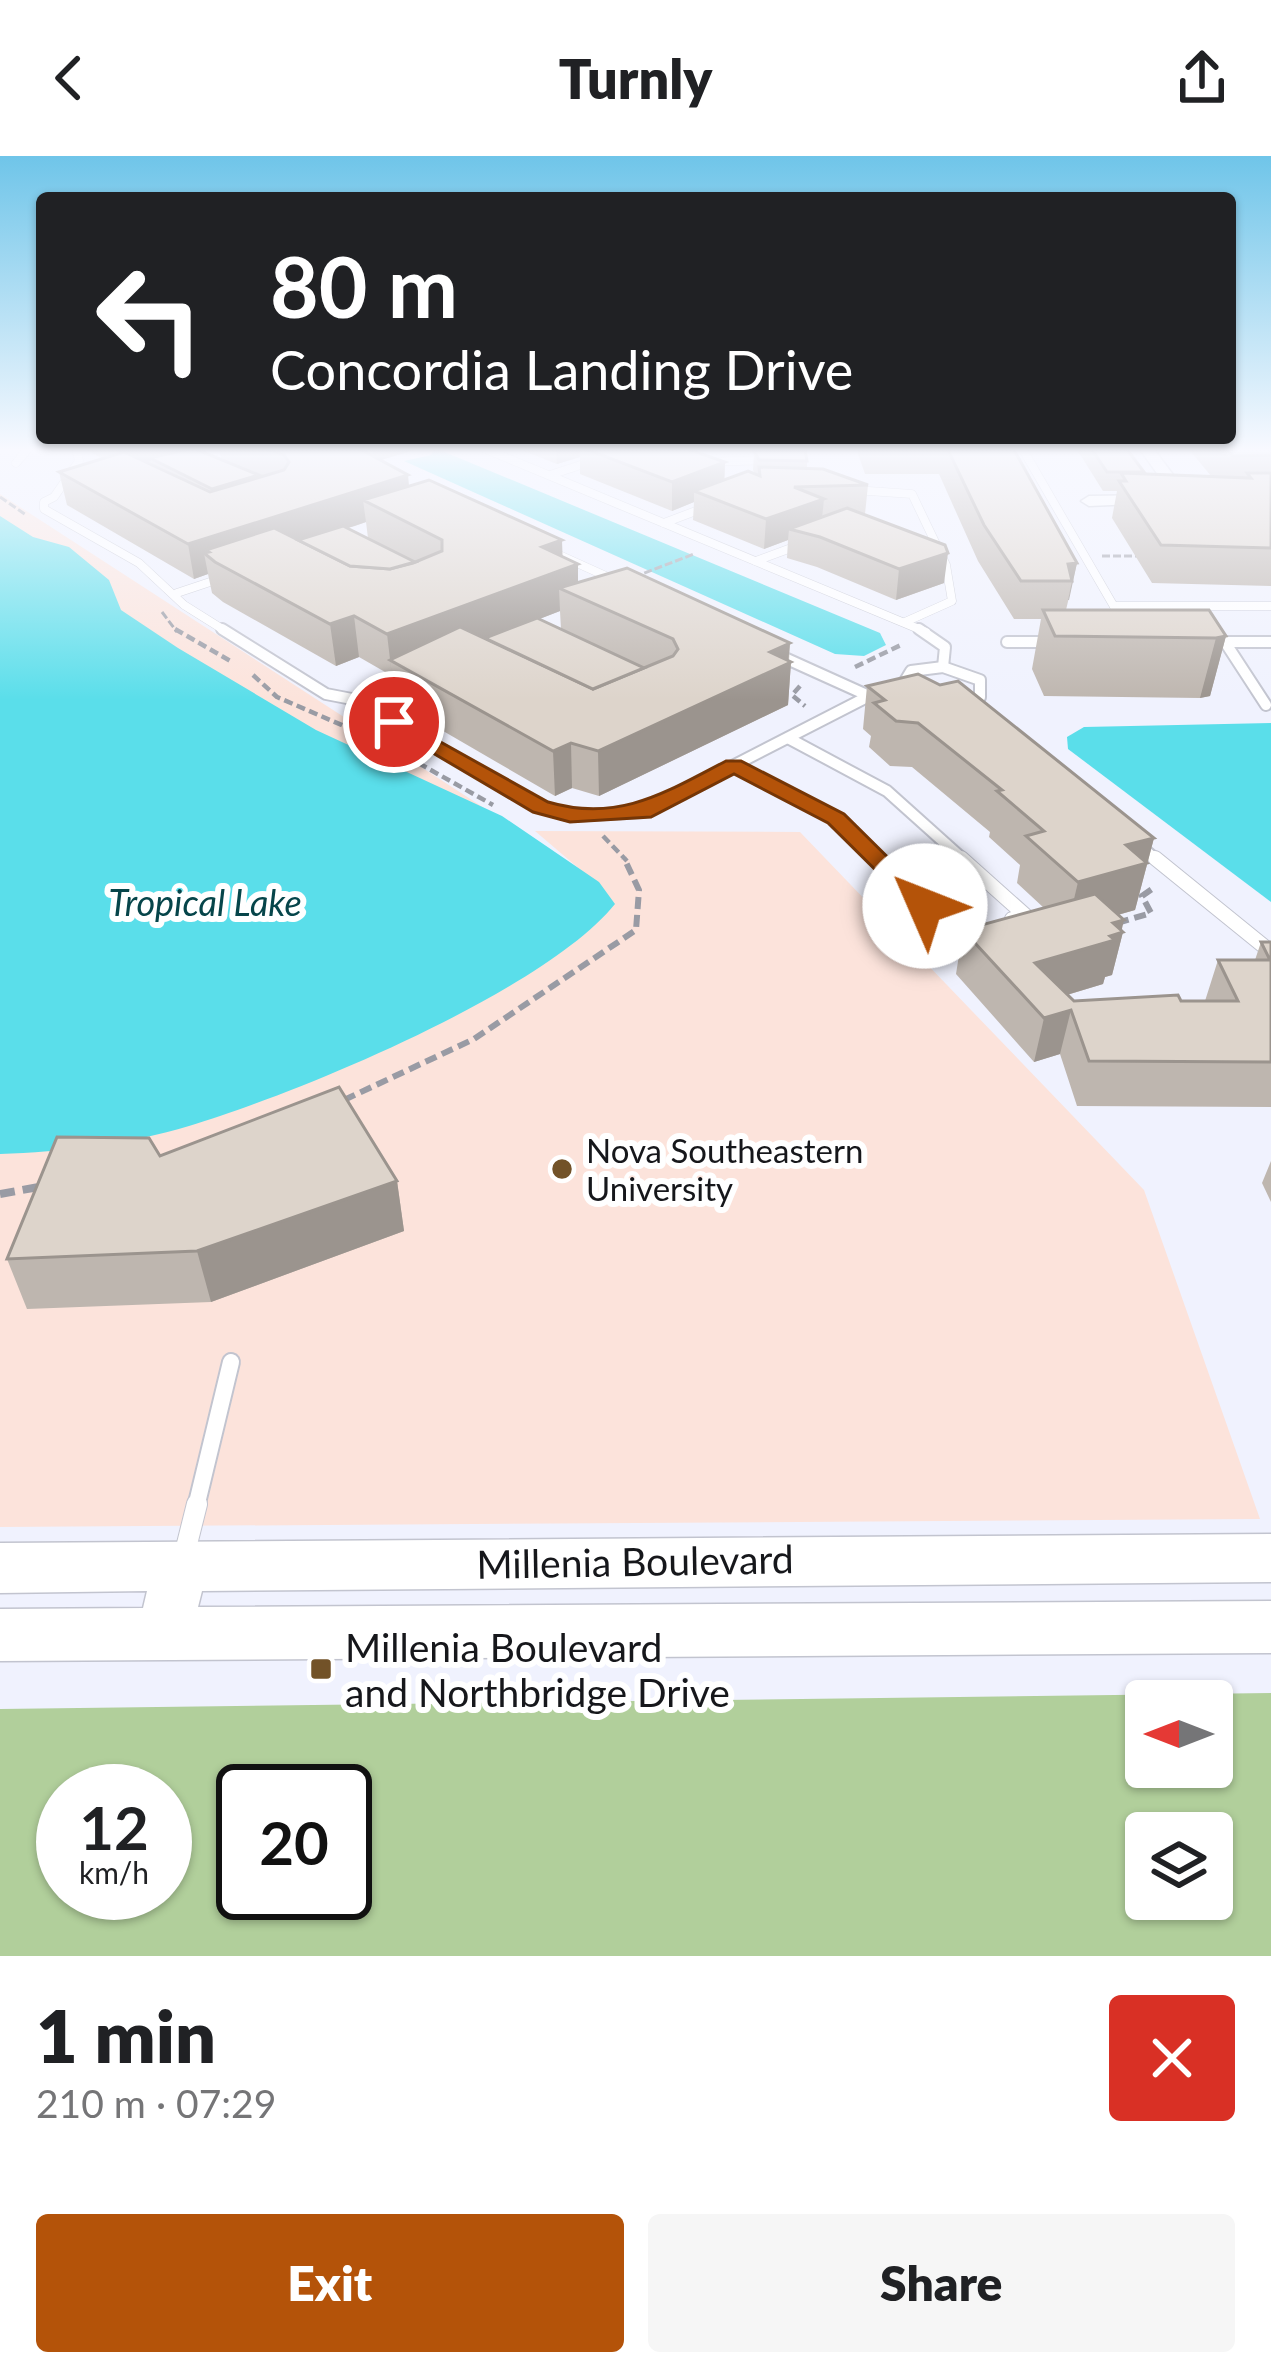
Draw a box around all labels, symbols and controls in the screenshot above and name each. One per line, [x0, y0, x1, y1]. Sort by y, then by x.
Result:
icon: back [36, 45, 102, 111]
icon: share [1169, 45, 1235, 111]
text: Turnly [559, 46, 712, 111]
text: 80 m [270, 235, 458, 336]
icon: left [72, 240, 228, 396]
text: Concordia Landing Drive [270, 337, 853, 402]
pin [343, 671, 445, 773]
icon: arrive [361, 689, 427, 755]
position arrow [862, 843, 988, 969]
water label: Tropical Lake [108, 880, 302, 924]
place label: Nova Southeastern University [586, 1130, 863, 1208]
marker: Nova Southeastern University [549, 1156, 575, 1182]
street label: Millenia Boulevard [476, 1535, 794, 1587]
place label: Millenia Boulevard and Northbridge Drive [345, 1624, 730, 1715]
marker: Millenia Boulevard and Northbridge Drive [308, 1656, 334, 1682]
north arrow [1125, 1680, 1233, 1788]
map controls [1125, 1680, 1233, 1920]
speed limit sign: 20 [216, 1764, 372, 1920]
text: 12 [79, 1791, 149, 1863]
button: layers [1125, 1812, 1233, 1920]
text: km/h [79, 1854, 149, 1890]
text: 1 min [36, 1992, 216, 2078]
button: close [1109, 1995, 1235, 2121]
text: 210 m · 07:29 [36, 2080, 276, 2126]
button: Exit [36, 2214, 624, 2352]
button: Share [648, 2214, 1235, 2352]

